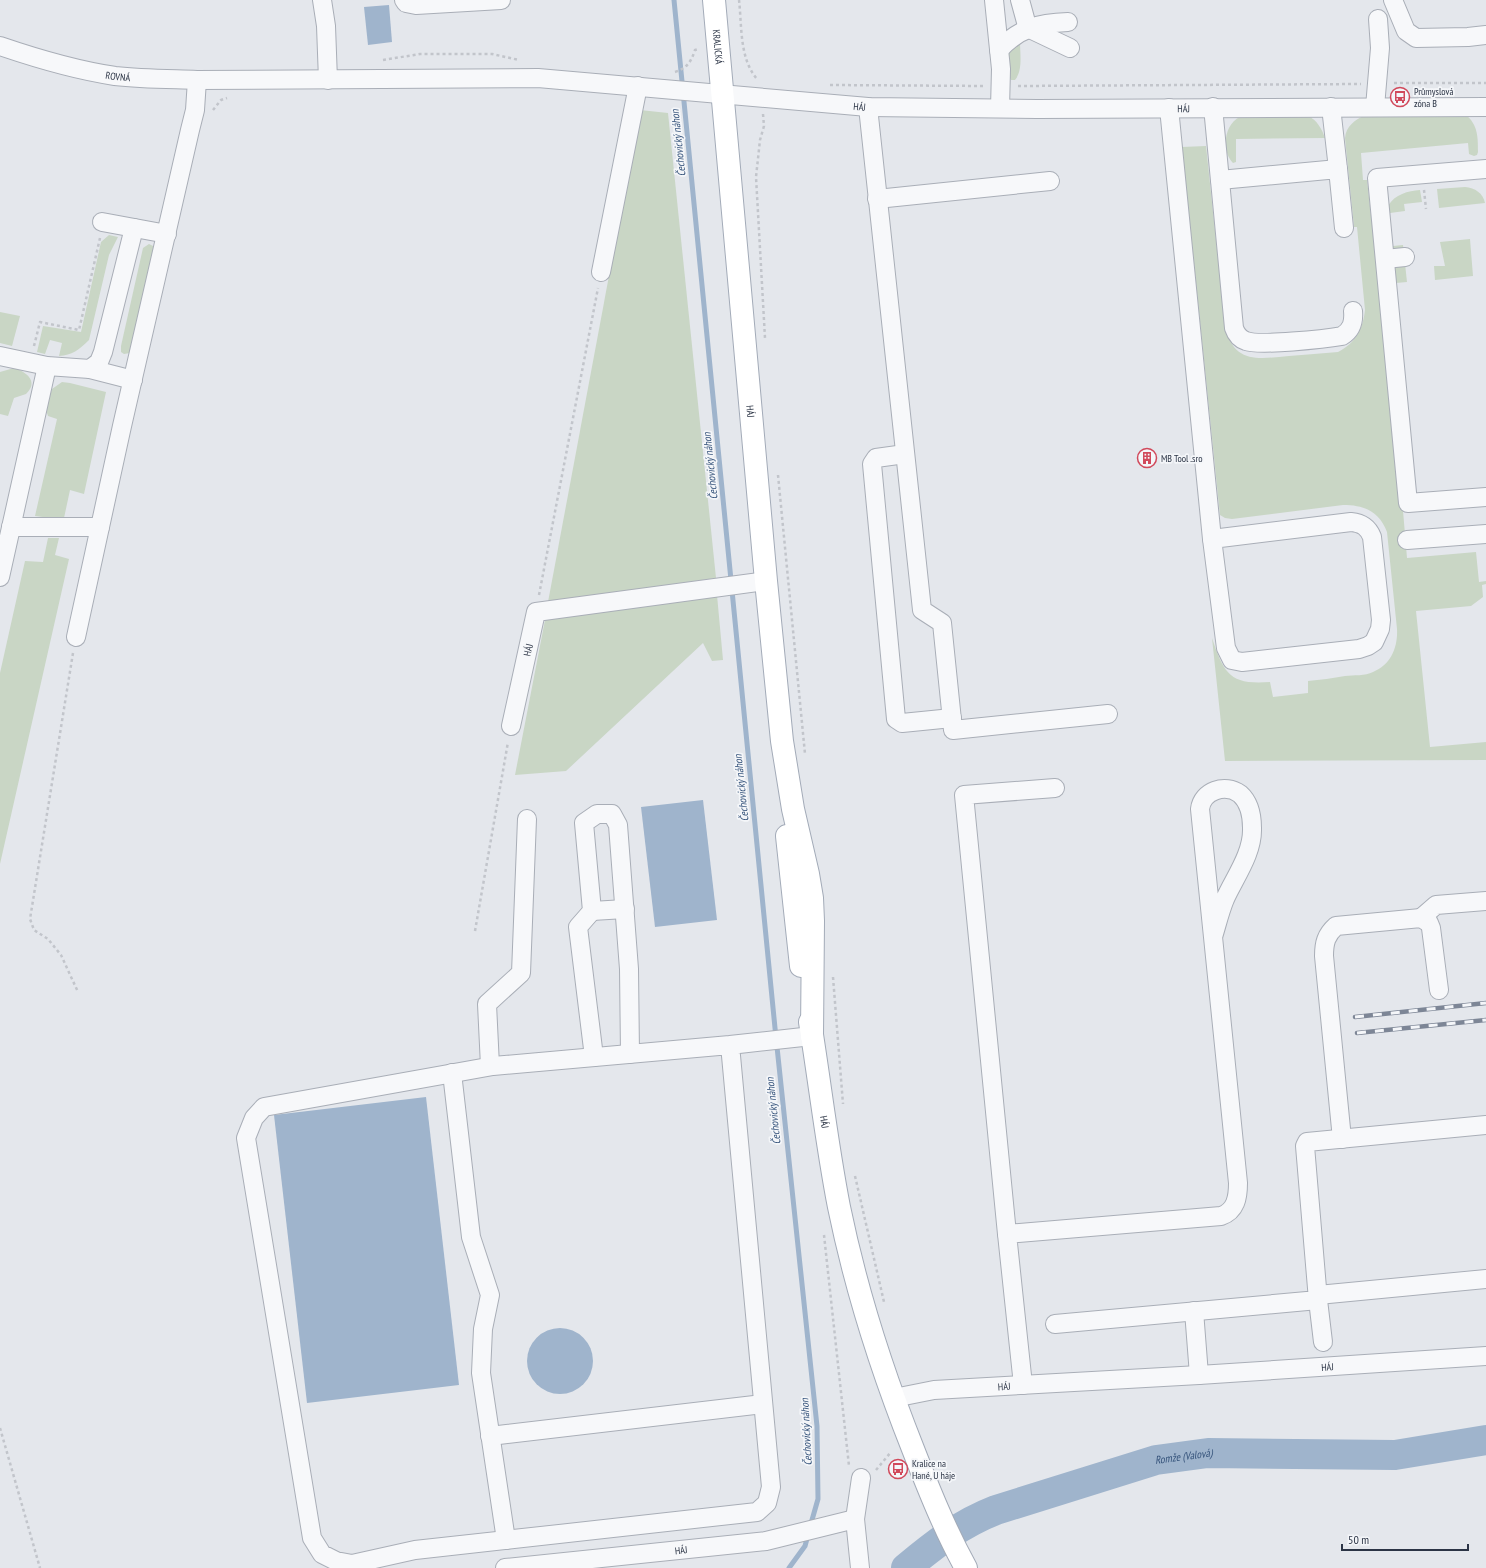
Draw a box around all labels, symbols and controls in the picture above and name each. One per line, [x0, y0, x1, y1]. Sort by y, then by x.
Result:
street label: KRALICKÁ [710, 29, 726, 65]
street label: ROVNÁ [105, 69, 131, 84]
place label: Průmyslová zóna B [1414, 85, 1453, 110]
bus stop icon: Průmyslová zóna B [1389, 86, 1411, 108]
street label: HÁJ [853, 100, 866, 114]
street label: HÁJ [1177, 102, 1190, 115]
water label: Čechovický náhon [667, 108, 688, 177]
street label: HÁJ [743, 405, 757, 418]
water label: Čechovický náhon [699, 431, 720, 500]
building icon: MB Tool .sro [1136, 447, 1158, 469]
place label: MB Tool .sro [1161, 452, 1203, 465]
street label: HÁJ [521, 642, 536, 657]
water label: Čechovický náhon [730, 753, 751, 822]
water label: Čechovický náhon [762, 1076, 783, 1145]
street label: HÁJ [817, 1115, 832, 1129]
street label: HÁJ [1321, 1360, 1334, 1374]
street label: HÁJ [998, 1380, 1011, 1393]
water label: Čechovický náhon [797, 1397, 815, 1466]
water label: Romže (Valová) [1154, 1446, 1214, 1467]
place label: Kralice na Hané, U háje [912, 1457, 955, 1482]
bus stop icon: Kralice na Hané, U háje [887, 1458, 909, 1480]
scale bar [1342, 1526, 1468, 1552]
text: 50 m [1348, 1532, 1369, 1547]
street label: HÁJ [674, 1543, 688, 1557]

